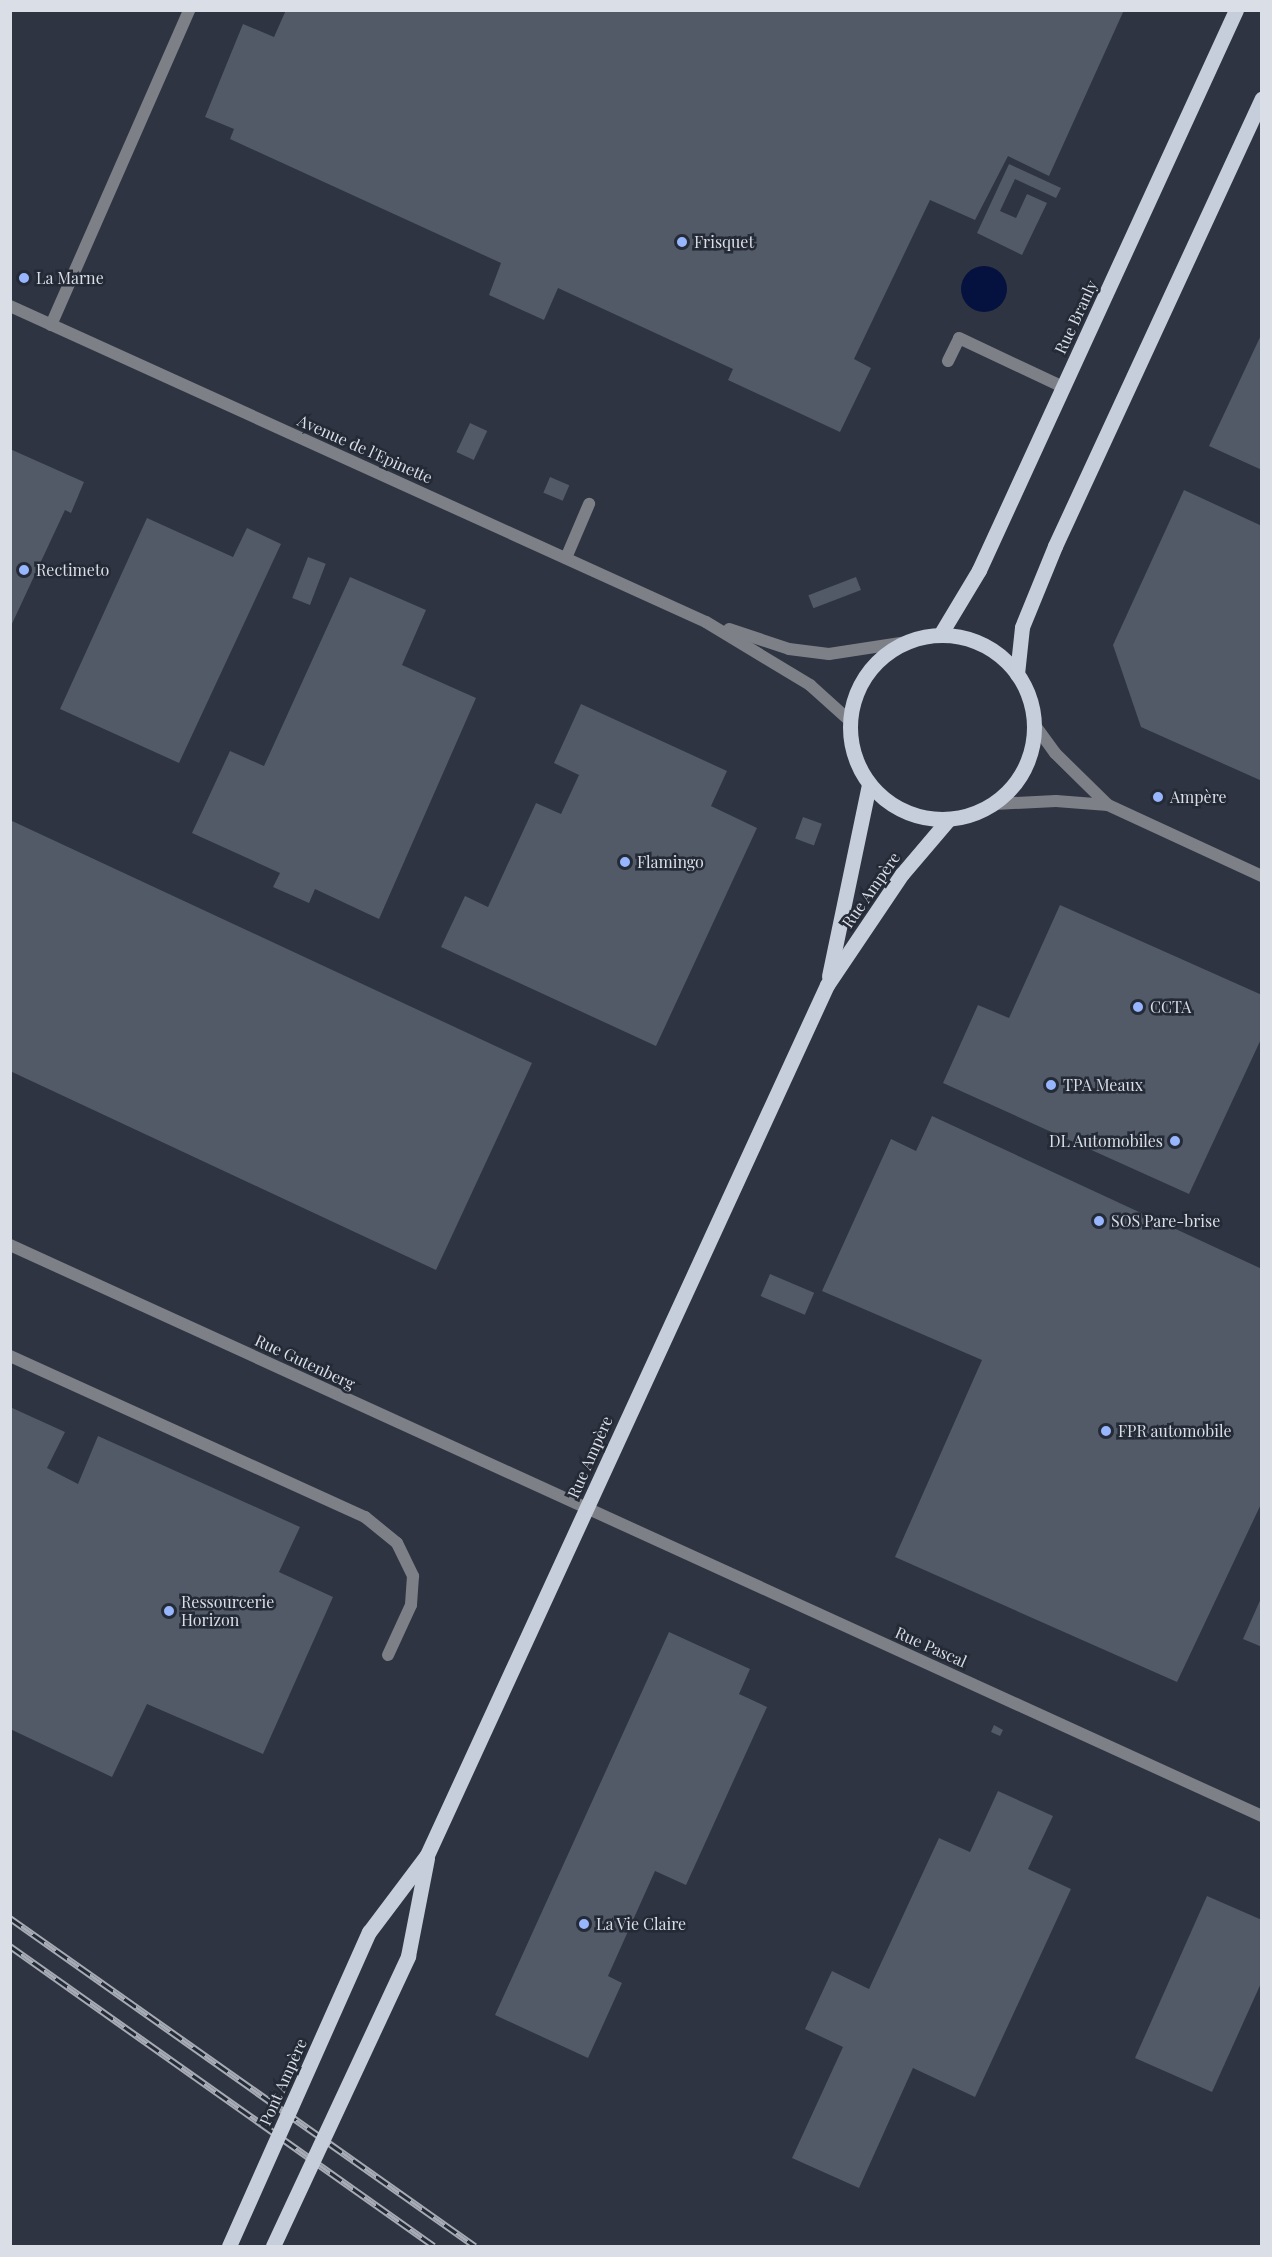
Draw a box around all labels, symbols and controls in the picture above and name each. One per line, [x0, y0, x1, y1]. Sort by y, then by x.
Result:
place label: Frisquet [694, 232, 754, 252]
marker: Frisquet [675, 235, 689, 249]
place label: La Marne [36, 268, 104, 288]
marker: La Marne [17, 271, 31, 285]
street label: Rue Branly [1051, 277, 1101, 357]
street label: Avenue de l'Epinette [294, 411, 436, 487]
place label: Rectimeto [36, 560, 109, 580]
marker: Rectimeto [17, 563, 31, 577]
place label: Ampère [1170, 787, 1227, 807]
marker: Ampère [1151, 790, 1165, 804]
street label: Rue Ampère [838, 848, 904, 932]
place label: Flamingo [637, 852, 704, 872]
marker: Flamingo [618, 855, 632, 869]
place label: CCTA [1150, 997, 1191, 1017]
marker: CCTA [1131, 1000, 1145, 1014]
place label: TPA Meaux [1063, 1075, 1143, 1095]
marker: TPA Meaux [1044, 1078, 1058, 1092]
place label: DL Automobiles [1049, 1131, 1163, 1151]
marker: DL Automobiles [1168, 1134, 1182, 1148]
place label: SOS Pare-brise [1111, 1211, 1220, 1231]
marker: SOS Pare-brise [1092, 1214, 1106, 1228]
street label: Rue Gutenberg [252, 1330, 358, 1394]
street label: Rue Ampère [563, 1413, 617, 1501]
place label: FPR automobile [1118, 1421, 1232, 1441]
marker: FPR automobile [1099, 1424, 1113, 1438]
place label: Ressourcerie Horizon [181, 1592, 274, 1630]
marker: Ressourcerie Horizon [162, 1604, 176, 1618]
street label: Rue Pascal [892, 1623, 970, 1671]
place label: La Vie Claire [596, 1914, 687, 1934]
marker: La Vie Claire [577, 1917, 591, 1931]
street label: Pont Ampère [255, 2035, 311, 2129]

